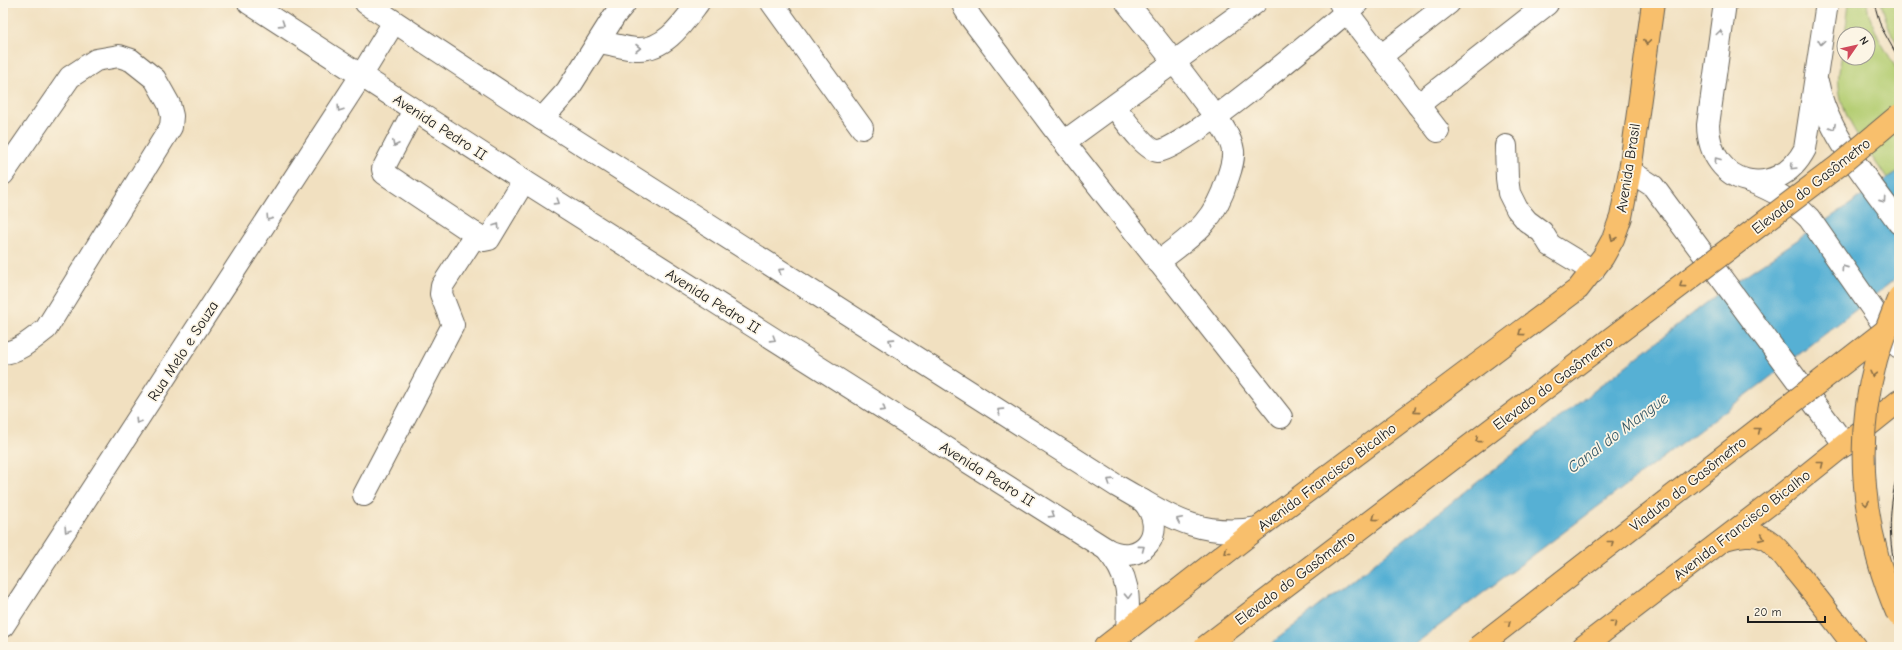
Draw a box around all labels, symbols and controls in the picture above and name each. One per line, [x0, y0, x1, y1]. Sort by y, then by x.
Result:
one-way arrow [278, 19, 285, 27]
north arrow [1836, 26, 1876, 66]
one-way arrow [1715, 30, 1724, 36]
text: N [1856, 34, 1871, 47]
one-way arrow [1643, 39, 1652, 45]
one-way arrow [1817, 39, 1826, 45]
one-way arrow [635, 44, 641, 52]
street label: Avenida Pedro II [390, 90, 490, 164]
one-way arrow [337, 105, 345, 112]
street label: Avenida Brasil [1612, 122, 1644, 214]
one-way arrow [1829, 123, 1836, 130]
street label: Elevado do Gasômetro [1748, 134, 1874, 238]
one-way arrow [392, 140, 400, 148]
one-way arrow [1715, 158, 1722, 165]
one-way arrow [1790, 162, 1798, 170]
one-way arrow [1878, 196, 1886, 203]
one-way arrow [552, 197, 559, 204]
one-way arrow [267, 214, 274, 221]
one-way arrow [493, 223, 500, 230]
one-way arrow [1610, 234, 1618, 242]
street label: Avenida Pedro II [662, 265, 764, 337]
one-way arrow [1842, 266, 1849, 273]
one-way arrow [778, 268, 785, 276]
one-way arrow [1680, 280, 1687, 287]
street label: Rua Melo e Souza [144, 297, 222, 405]
one-way arrow [1518, 328, 1525, 335]
street label: Elevado do Gasômetro [1489, 332, 1617, 434]
one-way arrow [769, 334, 776, 342]
one-way arrow [888, 339, 895, 346]
one-way arrow [1869, 370, 1878, 377]
water label: Canal do Mangue [1564, 389, 1672, 477]
one-way arrow [879, 404, 886, 411]
one-way arrow [1414, 406, 1421, 413]
one-way arrow [997, 408, 1004, 416]
one-way arrow [135, 417, 142, 424]
street label: Avenida Francisco Bicalho [1254, 419, 1400, 535]
one-way arrow [1754, 427, 1761, 434]
street label: Viaduto do Gasômetro [1626, 433, 1750, 535]
one-way arrow [1476, 435, 1483, 442]
street label: Avenida Pedro II [936, 438, 1038, 510]
one-way arrow [1816, 462, 1824, 469]
street label: Avenida Francisco Bicalho [1670, 466, 1814, 584]
one-way arrow [1107, 478, 1114, 486]
one-way arrow [1861, 500, 1870, 506]
one-way arrow [1048, 510, 1055, 518]
one-way arrow [1372, 513, 1379, 520]
one-way arrow [1176, 517, 1183, 524]
one-way arrow [64, 526, 72, 533]
street label: Elevado do Gasômetro [1231, 527, 1359, 629]
one-way arrow [1758, 534, 1765, 542]
one-way arrow [1607, 541, 1614, 548]
one-way arrow [1137, 546, 1144, 553]
one-way arrow [1224, 548, 1231, 555]
one-way arrow [1124, 593, 1132, 599]
scale bar [1748, 598, 1825, 624]
text: 20 m [1754, 605, 1782, 619]
one-way arrow [1504, 621, 1511, 628]
one-way arrow [1609, 621, 1616, 628]

